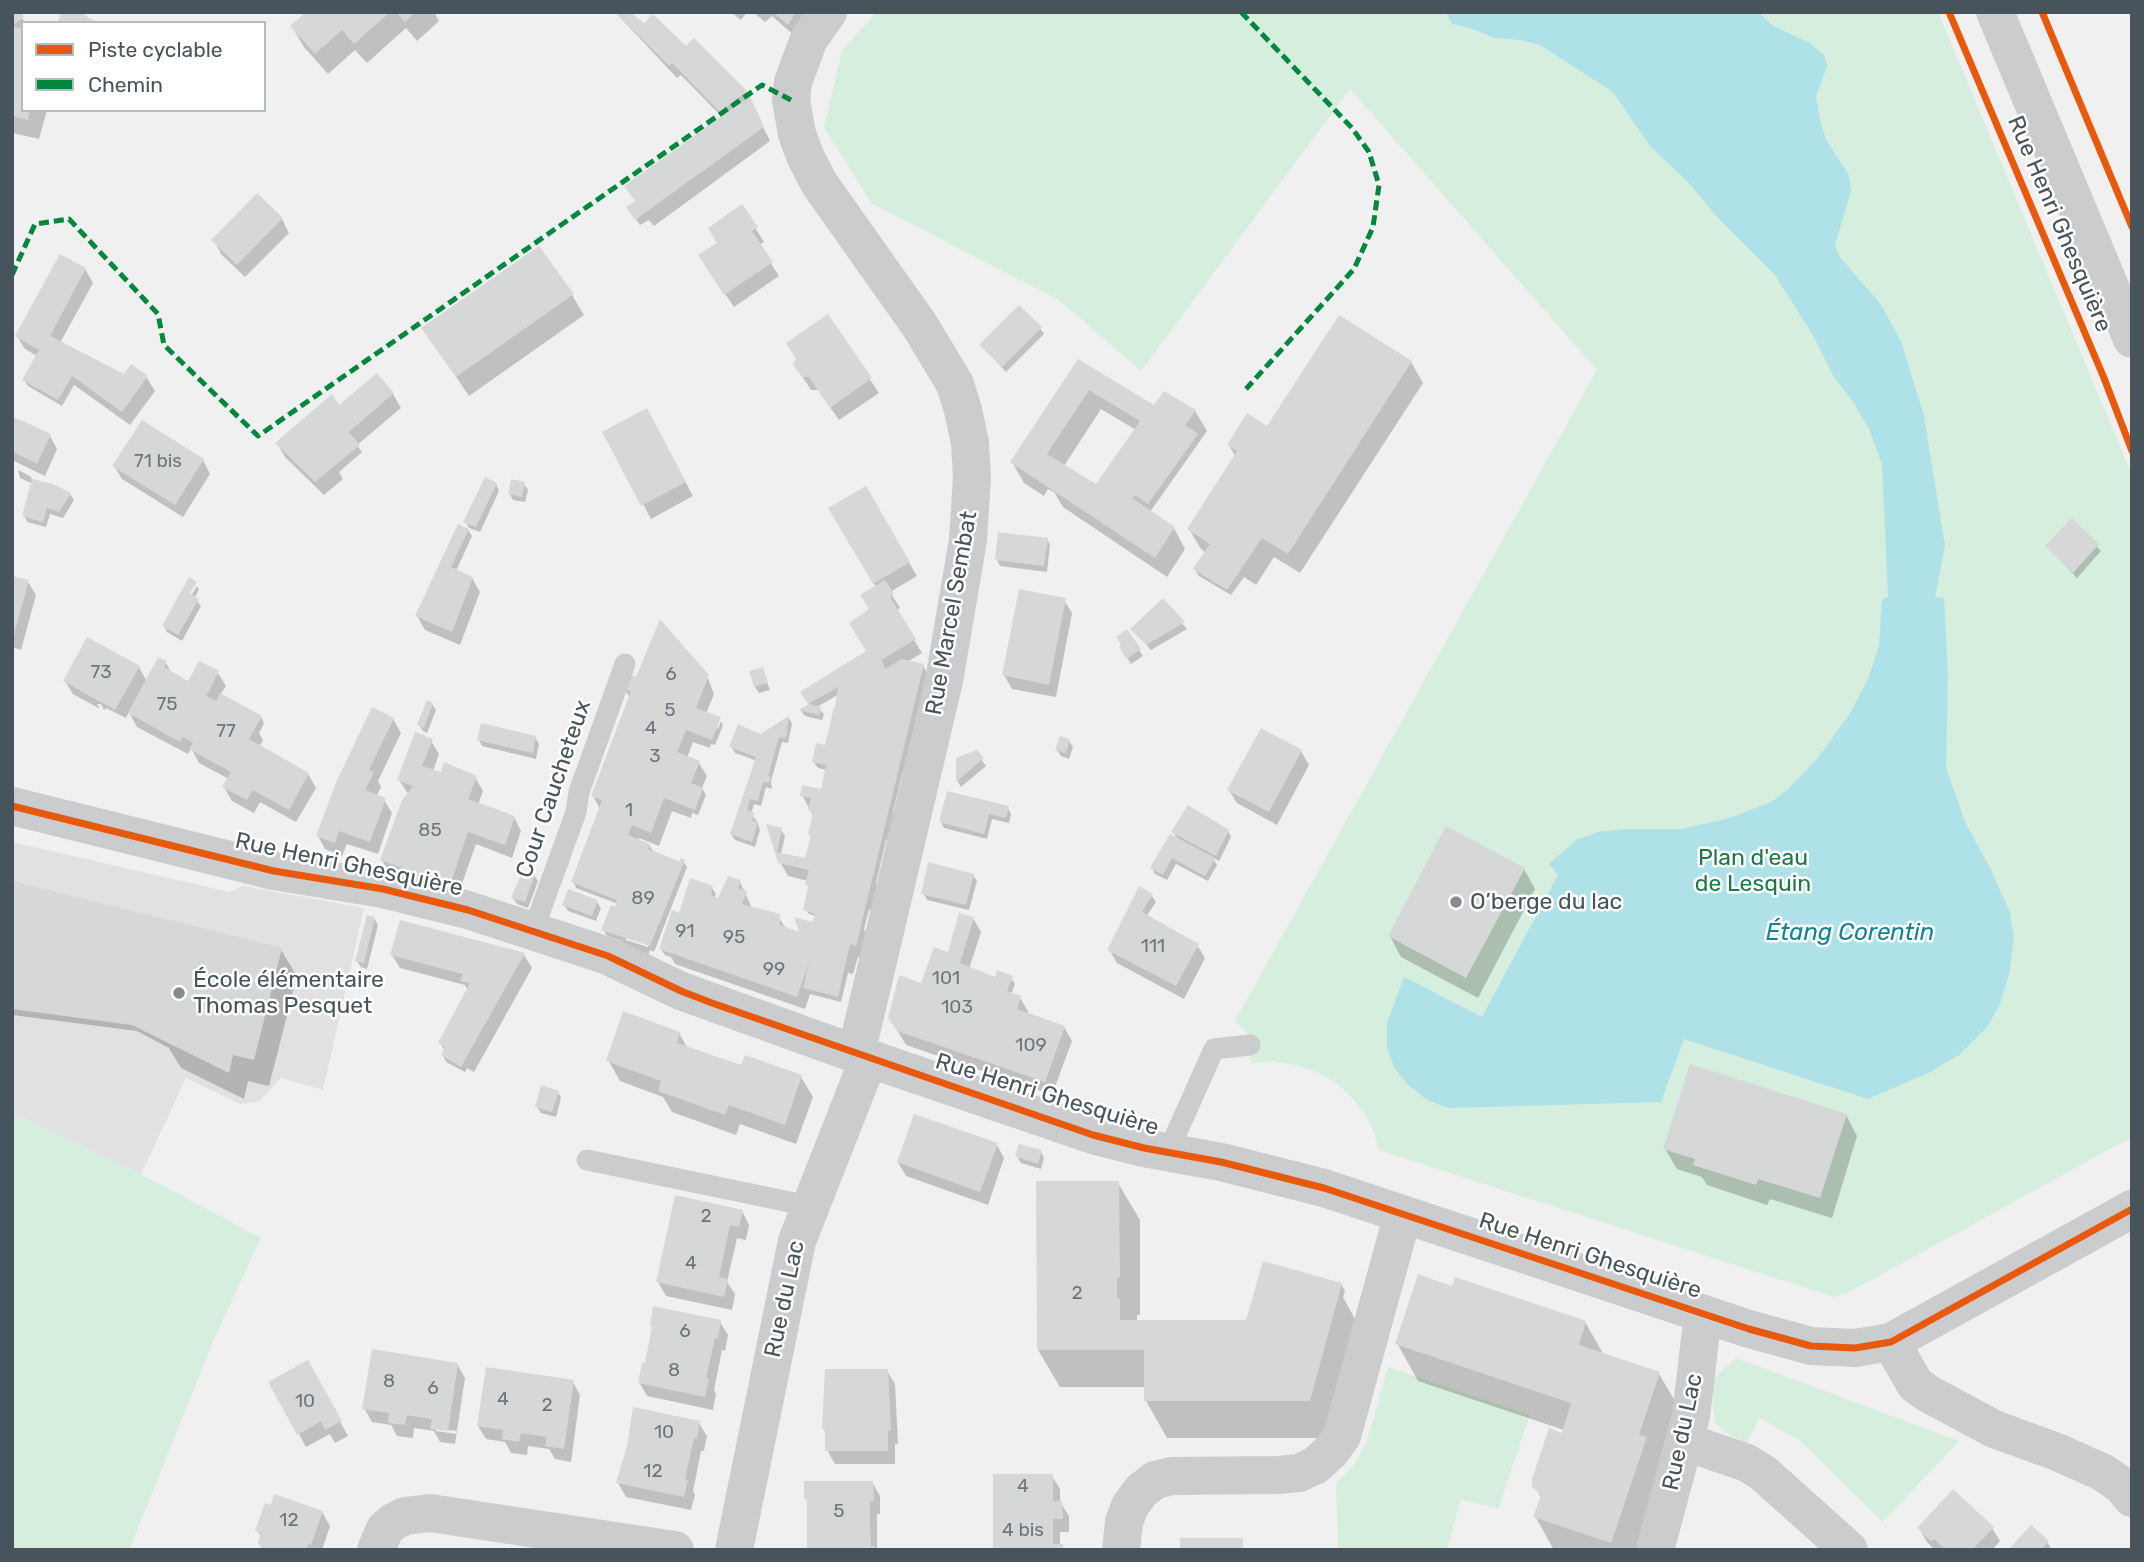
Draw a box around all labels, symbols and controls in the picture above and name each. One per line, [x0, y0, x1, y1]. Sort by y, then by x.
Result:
legend [21, 21, 266, 112]
text: Piste cyclable [88, 37, 223, 62]
text: Chemin [88, 72, 163, 97]
street label: Rue Henri Ghesquière [2001, 112, 2117, 336]
house number: 71 bis [134, 451, 182, 473]
street label: Rue Marcel Sembat [920, 509, 984, 717]
house number: 73 [90, 662, 112, 684]
house number: 6 [665, 664, 677, 686]
house number: 75 [156, 694, 178, 716]
street label: Cour Caucheteux [511, 696, 597, 882]
house number: 5 [664, 700, 676, 722]
house number: 4 [645, 718, 657, 740]
house number: 77 [216, 721, 236, 743]
house number: 3 [649, 746, 661, 768]
house number: 1 [625, 800, 633, 822]
house number: 85 [418, 820, 442, 842]
street label: Rue Henri Ghesquière [233, 827, 465, 903]
park label: Plan d'eau de Lesquin [1695, 844, 1811, 898]
house number: 89 [631, 888, 655, 910]
place label: O’berge du lac [1470, 888, 1622, 916]
marker: O’berge du lac [1448, 894, 1464, 910]
water label: Étang Corentin [1766, 919, 1934, 947]
house number: 91 [675, 921, 695, 943]
house number: 95 [723, 927, 745, 949]
house number: 111 [1141, 936, 1165, 958]
house number: 99 [763, 959, 785, 981]
place label: École élémentaire Thomas Pesquet [193, 966, 384, 1020]
house number: 101 [932, 968, 960, 990]
marker: École élémentaire Thomas Pesquet [171, 985, 187, 1001]
house number: 103 [941, 997, 973, 1019]
house number: 109 [1015, 1035, 1047, 1057]
street label: Rue Henri Ghesquière [932, 1048, 1162, 1142]
house number: 2 [700, 1206, 712, 1228]
street label: Rue Henri Ghesquière [1475, 1207, 1705, 1305]
street label: Rue du Lac [759, 1238, 811, 1360]
house number: 4 [685, 1253, 697, 1275]
house number: 2 [1071, 1283, 1083, 1305]
house number: 6 [679, 1321, 691, 1343]
house number: 8 [668, 1360, 680, 1382]
house number: 8 [383, 1371, 395, 1393]
street label: Rue du Lac [1657, 1371, 1709, 1493]
house number: 6 [427, 1378, 439, 1400]
house number: 4 [497, 1389, 509, 1411]
house number: 10 [295, 1391, 315, 1413]
house number: 2 [541, 1395, 553, 1417]
house number: 10 [654, 1422, 674, 1444]
house number: 12 [643, 1461, 663, 1483]
house number: 4 [1017, 1476, 1029, 1498]
house number: 5 [833, 1501, 845, 1523]
house number: 12 [279, 1510, 299, 1532]
house number: 4 bis [1002, 1520, 1044, 1542]

